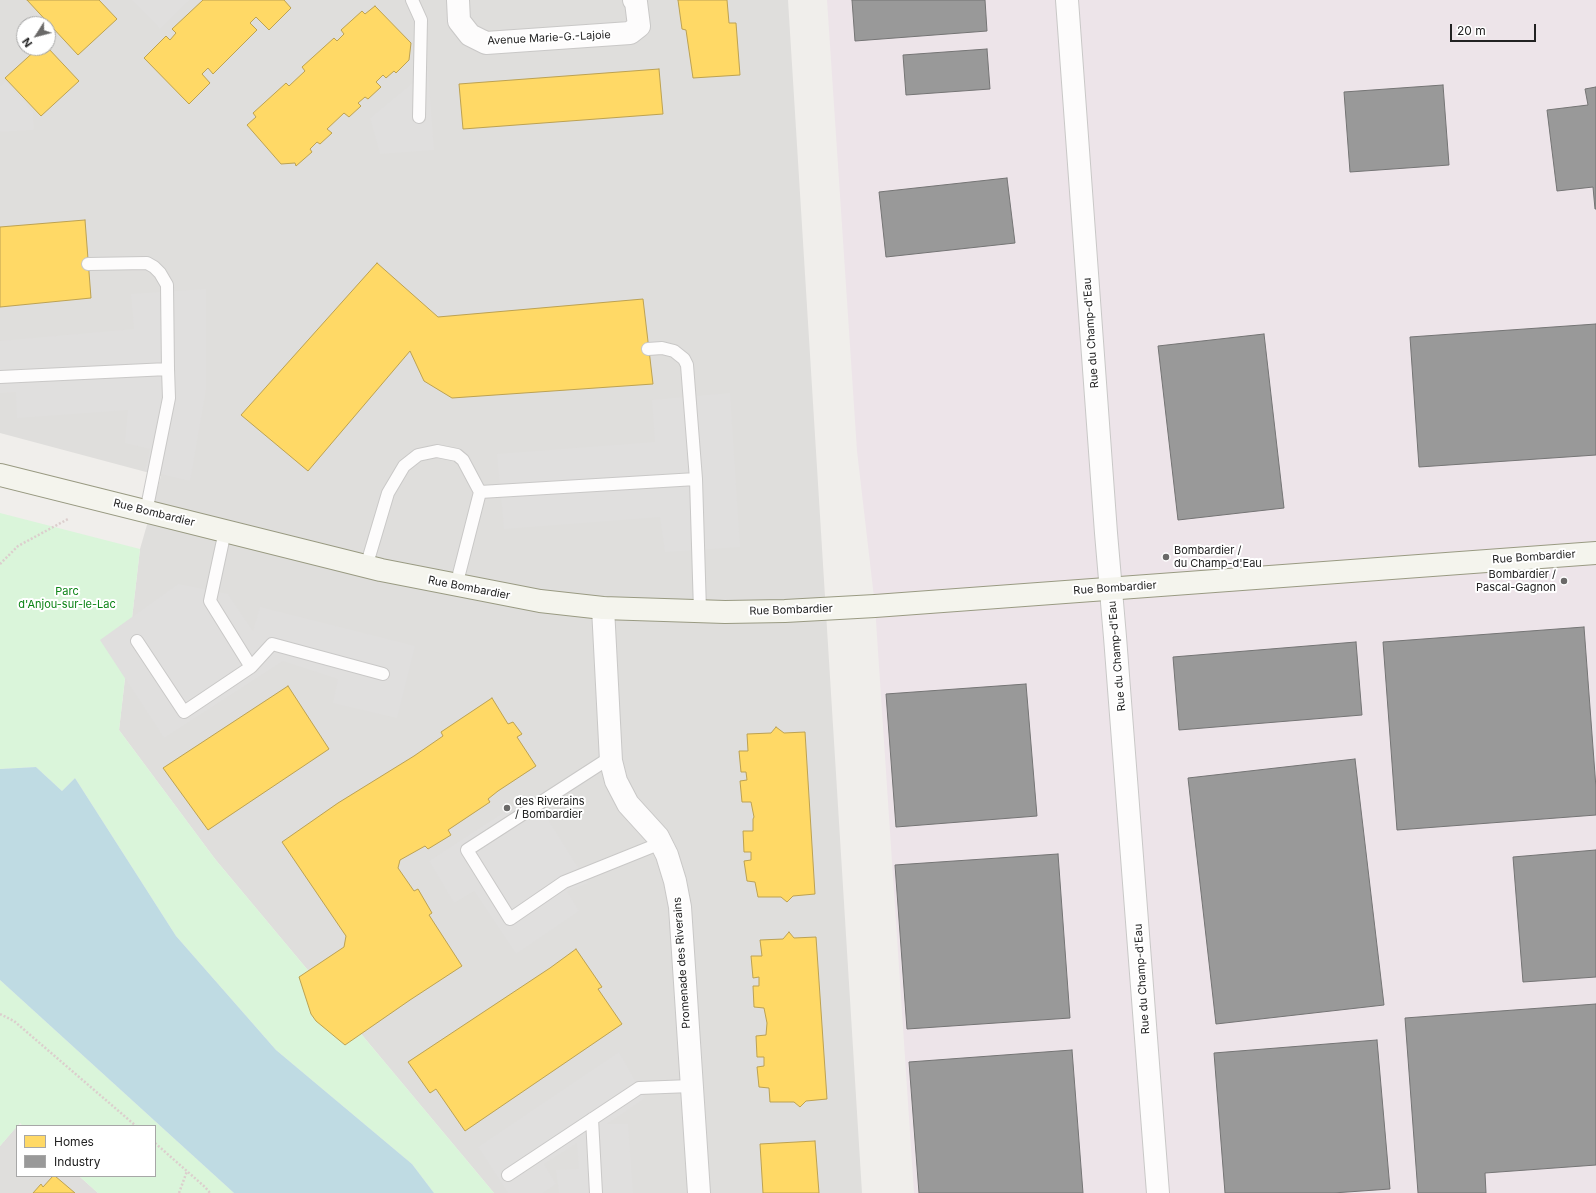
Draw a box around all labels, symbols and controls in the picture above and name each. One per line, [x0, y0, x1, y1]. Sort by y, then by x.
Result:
north arrow [16, 16, 56, 56]
scale bar [1452, 16, 1538, 42]
text: 20 m [1457, 23, 1486, 38]
street label: Avenue Marie-G.-Lajoie [487, 28, 611, 48]
text: N [19, 35, 35, 50]
street label: Rue du Champ-d'Eau [1081, 277, 1101, 389]
street label: Rue Bombardier [112, 497, 196, 529]
place label: Bombardier / du Champ-d'Eau [1174, 544, 1262, 570]
street label: Rue Bombardier [1492, 548, 1576, 566]
marker: Bombardier / du Champ-d'Eau [1161, 552, 1171, 562]
place label: Bombardier / Pascal-Gagnon [1476, 568, 1556, 594]
street label: Rue Bombardier [427, 574, 511, 602]
marker: Bombardier / Pascal-Gagnon [1559, 576, 1569, 586]
street label: Rue Bombardier [1073, 579, 1157, 597]
park label: Parc d'Anjou-sur-le-Lac [18, 585, 116, 611]
street label: Rue du Champ-d'Eau [1106, 600, 1128, 712]
street label: Rue Bombardier [749, 602, 833, 618]
place label: des Riverains / Bombardier [515, 795, 584, 821]
marker: des Riverains / Bombardier [502, 803, 512, 813]
street label: Promenade des Riverains [671, 897, 693, 1029]
street label: Rue du Champ-d'Eau [1132, 923, 1152, 1035]
legend [16, 1125, 156, 1177]
text: Homes [54, 1134, 94, 1149]
text: Industry [54, 1154, 100, 1169]

